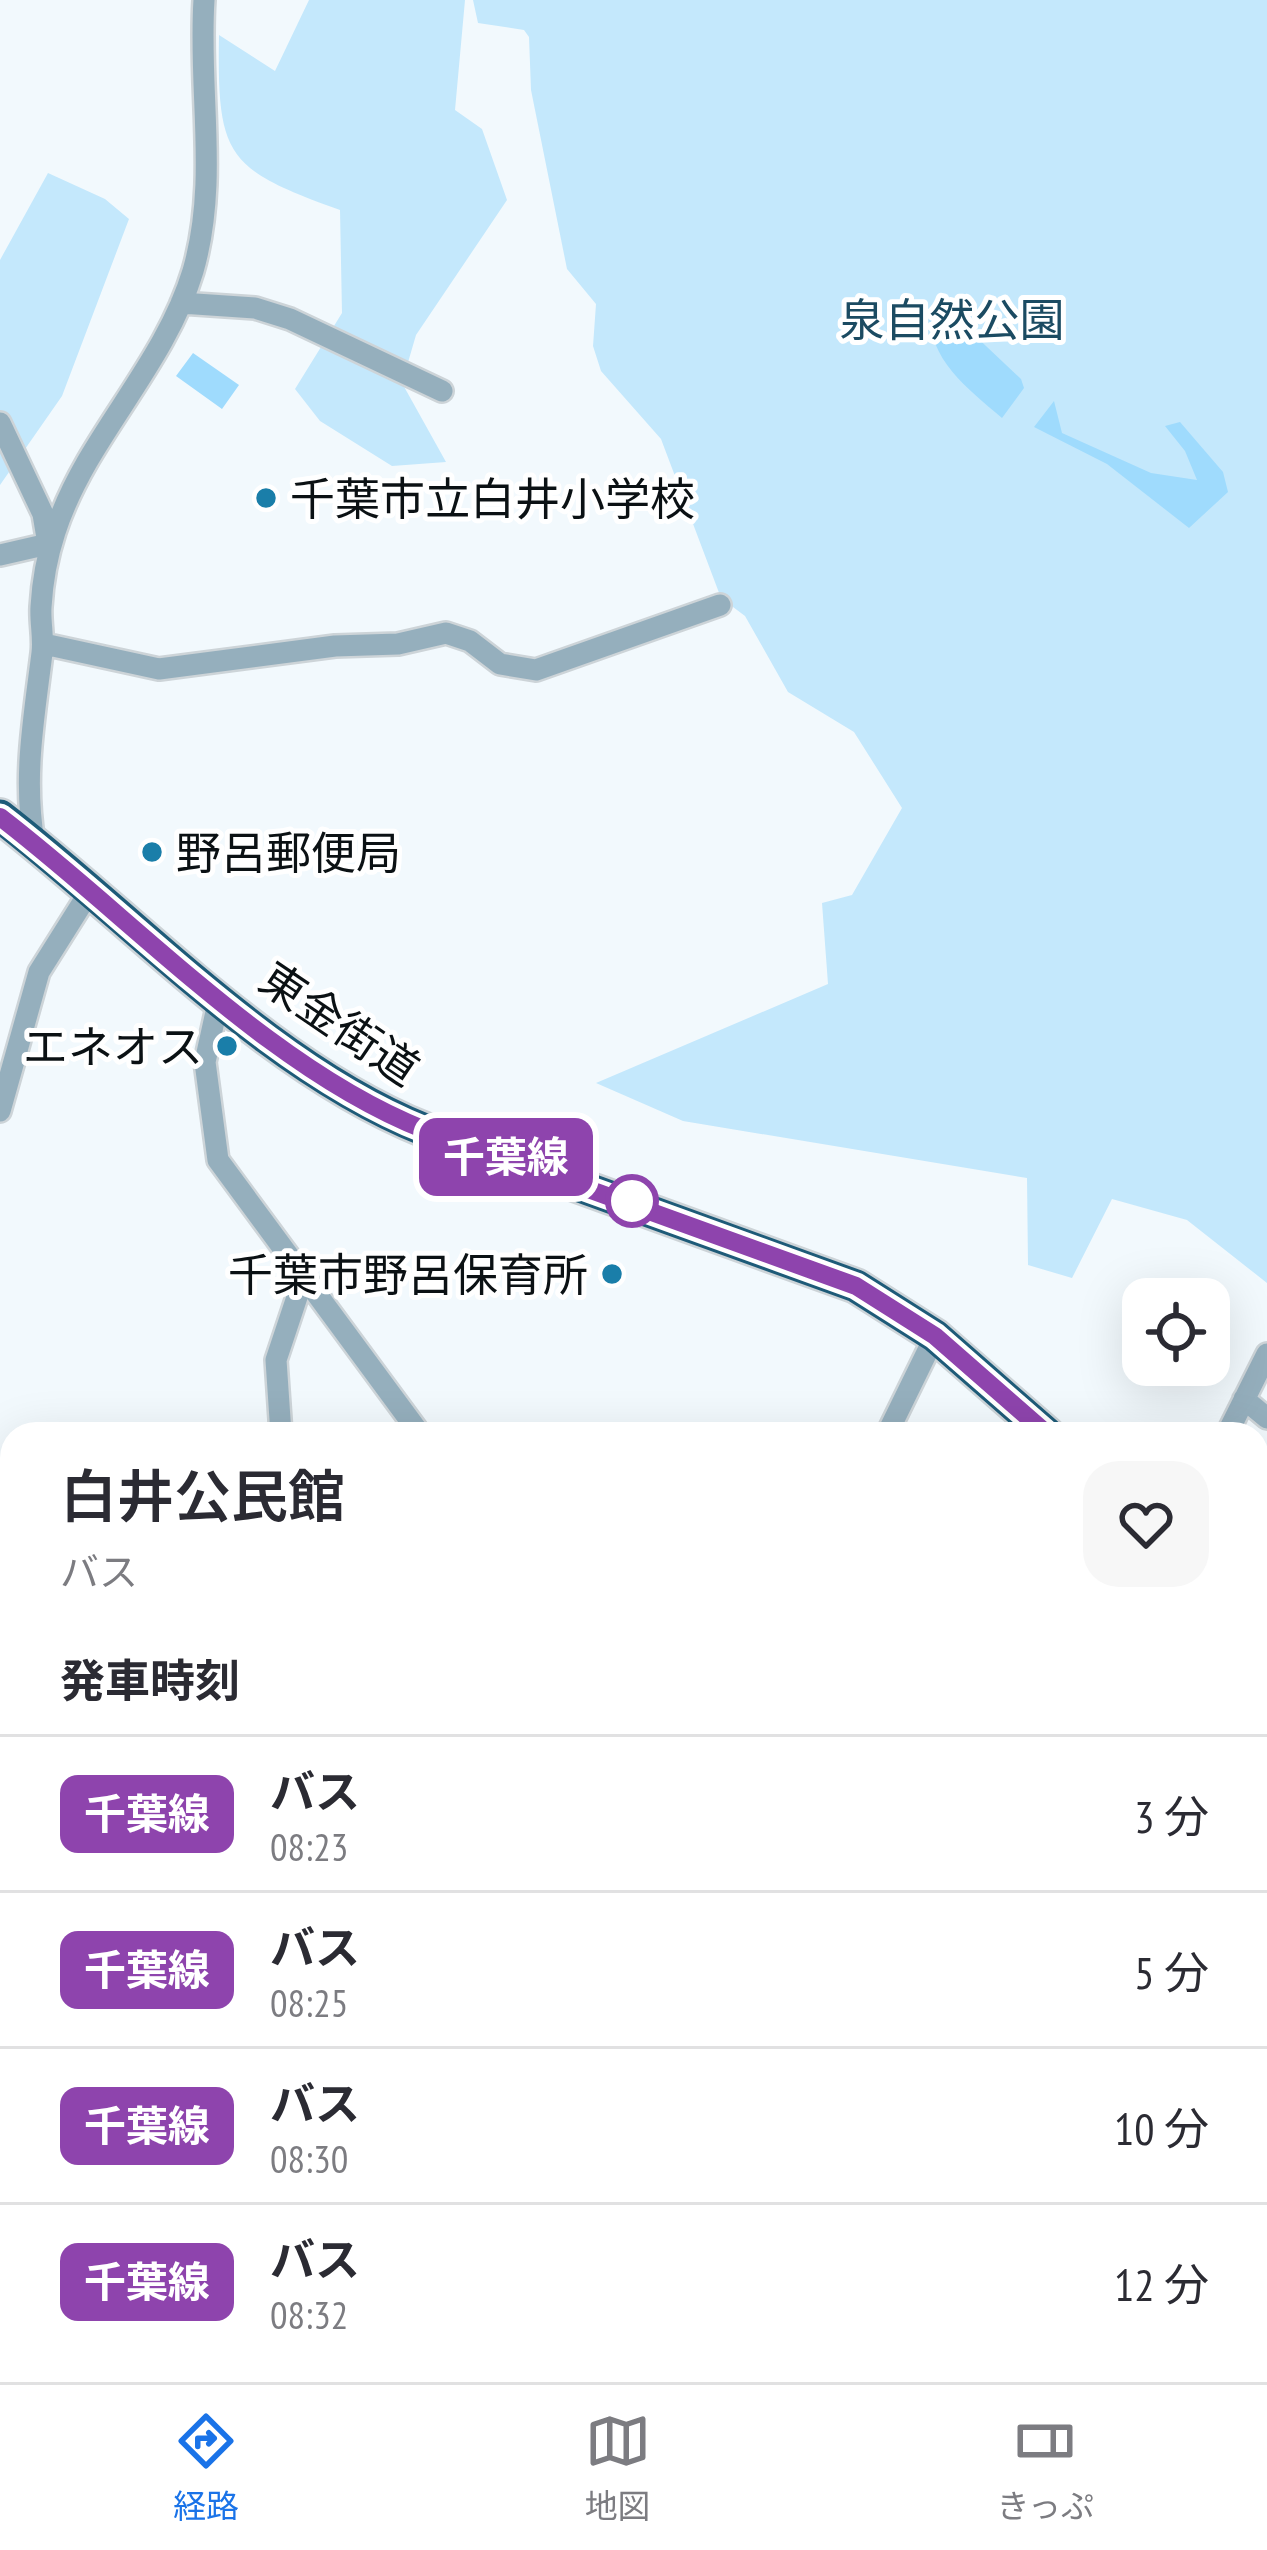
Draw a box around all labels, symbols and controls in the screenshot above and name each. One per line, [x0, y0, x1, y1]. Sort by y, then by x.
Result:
park label: 泉自然公園 [839, 290, 1065, 348]
place label: 千葉市立白井小学校 [290, 469, 695, 527]
marker: 千葉市立白井小学校 [253, 485, 279, 511]
place label: 野呂郵便局 [176, 823, 401, 881]
marker: 野呂郵便局 [139, 839, 165, 865]
street label: 東金街道 [249, 949, 431, 1097]
place label: エネオス [23, 1017, 203, 1075]
marker: エネオス [214, 1033, 240, 1059]
line badge: 千葉線 [437, 1118, 575, 1196]
text: 千葉線 [443, 1129, 569, 1184]
unlabelled marker [607, 1176, 657, 1226]
place label: 千葉市野呂保育所 [228, 1245, 588, 1303]
marker: 千葉市野呂保育所 [599, 1261, 625, 1287]
map controls [1122, 1278, 1230, 1386]
button: locate [1122, 1278, 1230, 1386]
text: 白井公民館 [60, 1459, 345, 1533]
button: heart [1083, 1461, 1209, 1587]
text: バス [60, 1546, 138, 1597]
text: 発車時刻 [60, 1651, 240, 1709]
text: バス [270, 1762, 360, 1820]
text: 千葉線 [84, 1786, 210, 1841]
text: 3 分 [1134, 1787, 1209, 1845]
text: 08:23 [270, 1821, 348, 1872]
text: バス [270, 1918, 360, 1976]
text: 千葉線 [84, 1942, 210, 1997]
text: 5 分 [1134, 1943, 1209, 2001]
text: 08:25 [270, 1977, 348, 2028]
text: バス [270, 2074, 360, 2132]
text: 千葉線 [84, 2098, 210, 2153]
text: 10 分 [1114, 2099, 1209, 2157]
text: 08:30 [270, 2133, 348, 2184]
text: バス [270, 2230, 360, 2288]
text: 千葉線 [84, 2254, 210, 2309]
text: 12 分 [1114, 2255, 1209, 2313]
text: 08:32 [270, 2289, 348, 2340]
tab: 経路 [173, 2408, 239, 2528]
tab: 地図 [585, 2408, 651, 2528]
tab: きっぷ [996, 2408, 1094, 2528]

